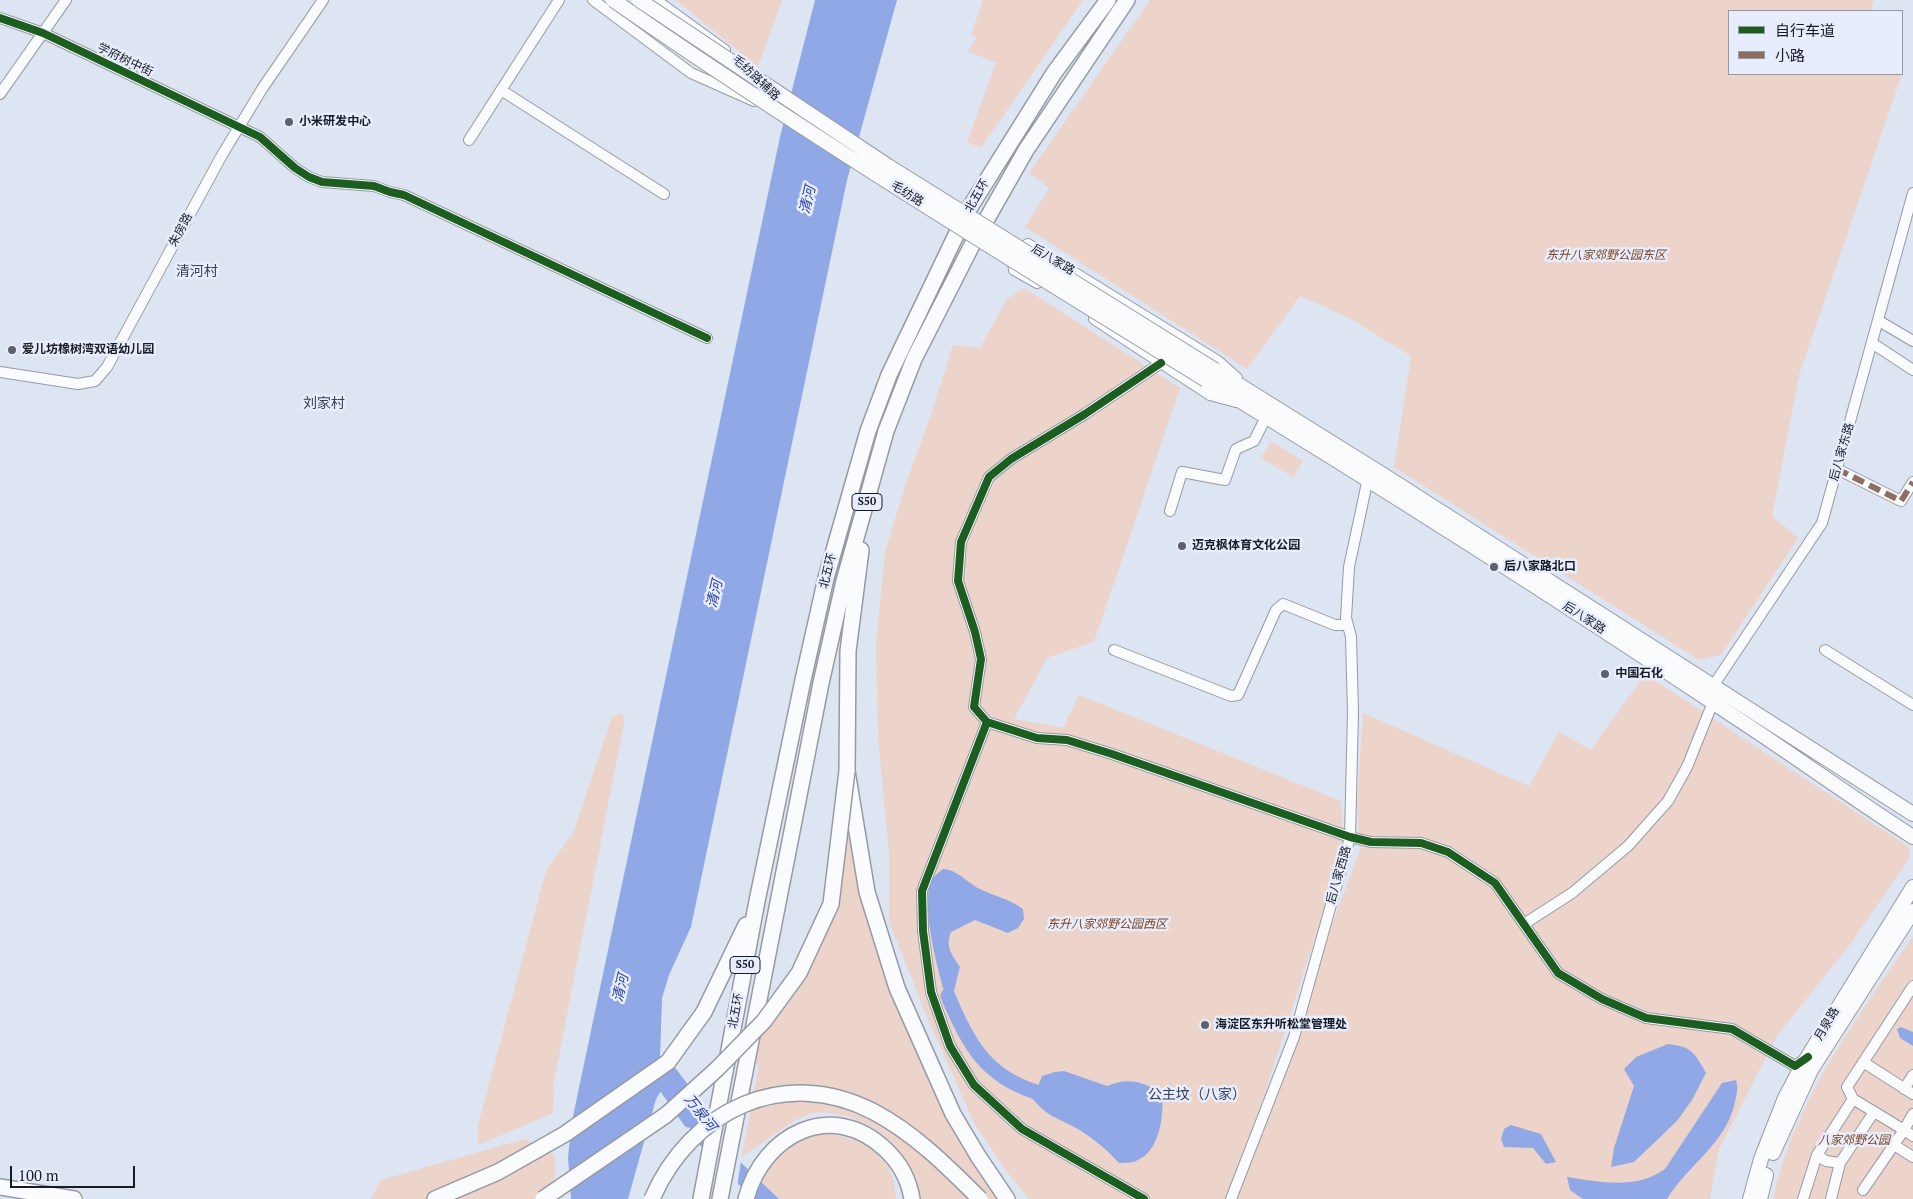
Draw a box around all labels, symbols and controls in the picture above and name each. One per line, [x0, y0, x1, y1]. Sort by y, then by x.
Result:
legend [1728, 10, 1903, 75]
text: 自行车道 [1775, 20, 1835, 40]
street label: 学府树中街 [95, 40, 155, 80]
text: 小路 [1775, 45, 1805, 65]
street label: 毛纺路辅路 [729, 52, 783, 104]
place label: 小米研发中心 [299, 115, 371, 129]
marker: 小米研发中心 [283, 116, 295, 128]
street label: 北五环 [962, 177, 992, 215]
street label: 毛纺路 [888, 178, 926, 210]
water label: 清河 [797, 184, 819, 216]
street label: 朱房路 [166, 211, 196, 249]
street label: 后八家路 [1029, 241, 1077, 279]
park label: 东升八家郊野公园东区 [1546, 249, 1666, 263]
district label: 清河村 [176, 264, 218, 280]
place label: 爱儿坊橡树湾双语幼儿园 [22, 343, 154, 357]
marker: 爱儿坊橡树湾双语幼儿园 [6, 344, 18, 356]
district label: 刘家村 [303, 396, 345, 412]
street label: 后八家东路 [1827, 421, 1857, 483]
road number: S50 [852, 494, 882, 511]
place label: 迈克枫体育文化公园 [1192, 539, 1300, 553]
marker: 迈克枫体育文化公园 [1176, 540, 1188, 552]
street label: 北五环 [817, 552, 839, 590]
place label: 后八家路北口 [1504, 560, 1576, 574]
marker: 后八家路北口 [1488, 561, 1500, 573]
water label: 清河 [704, 578, 726, 610]
street label: 后八家路 [1560, 599, 1608, 637]
place label: 中国石化 [1615, 667, 1663, 681]
marker: 中国石化 [1599, 668, 1611, 680]
street label: 后八家西路 [1324, 844, 1354, 906]
park label: 东升八家郊野公园西区 [1047, 918, 1167, 932]
road number: S50 [730, 956, 760, 974]
water label: 清河 [610, 972, 632, 1004]
street label: 北五环 [725, 992, 747, 1030]
street label: 月泉路 [1812, 1005, 1842, 1043]
place label: 海淀区东升听松堂管理处 [1215, 1018, 1347, 1032]
marker: 海淀区东升听松堂管理处 [1199, 1019, 1211, 1031]
district label: 公主坟（八家） [1148, 1087, 1246, 1103]
water label: 万泉河 [680, 1091, 720, 1135]
park label: 八家郊野公园 [1818, 1134, 1890, 1148]
scale bar [12, 1156, 138, 1188]
text: 100 m [18, 1165, 59, 1185]

